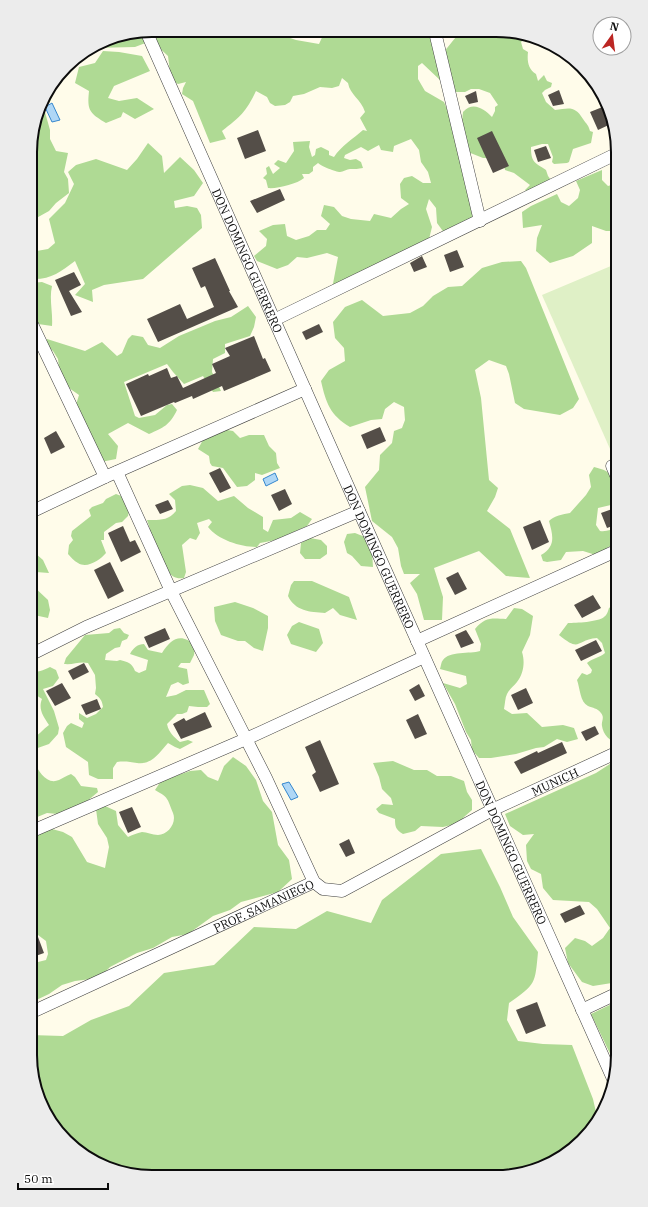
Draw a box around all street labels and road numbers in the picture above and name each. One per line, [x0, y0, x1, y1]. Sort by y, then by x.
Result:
street label: DON DOMINGO GUERRERO [209, 186, 286, 335]
street label: DON DOMINGO GUERRERO [341, 482, 418, 631]
street label: MUNICH [529, 764, 581, 798]
street label: DON DOMINGO GUERRERO [473, 778, 550, 927]
street label: PROF. SAMANIEGO [211, 876, 316, 935]

